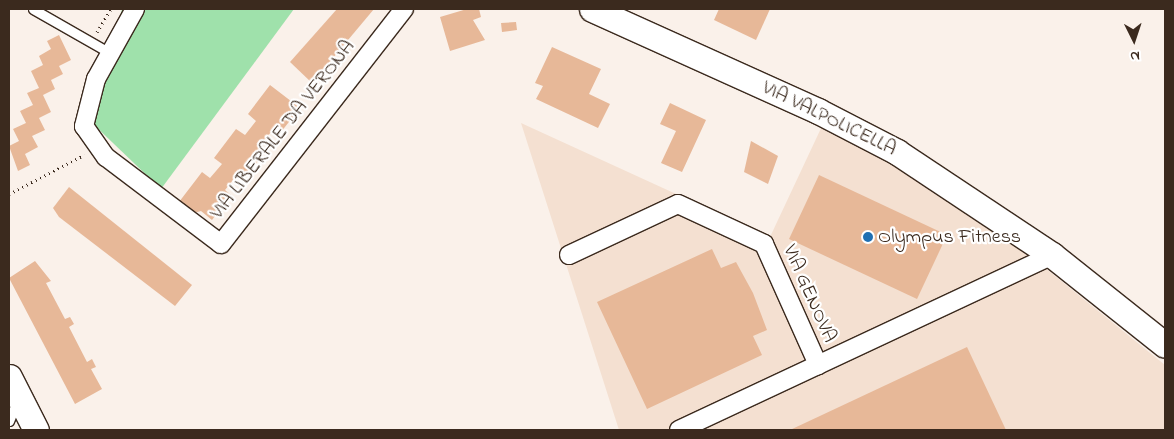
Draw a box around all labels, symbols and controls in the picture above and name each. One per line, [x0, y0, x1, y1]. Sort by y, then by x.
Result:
north arrow [1109, 15, 1159, 65]
street label: VIA LIBERALE DA VERONA [206, 36, 360, 224]
text: N [1130, 45, 1141, 66]
street label: VIA VALPOLICELLA [758, 76, 900, 162]
place label: Olympus Fitness [878, 225, 1021, 249]
marker: Olympus Fitness [862, 231, 874, 243]
street label: VIA GENOVA [777, 241, 841, 347]

